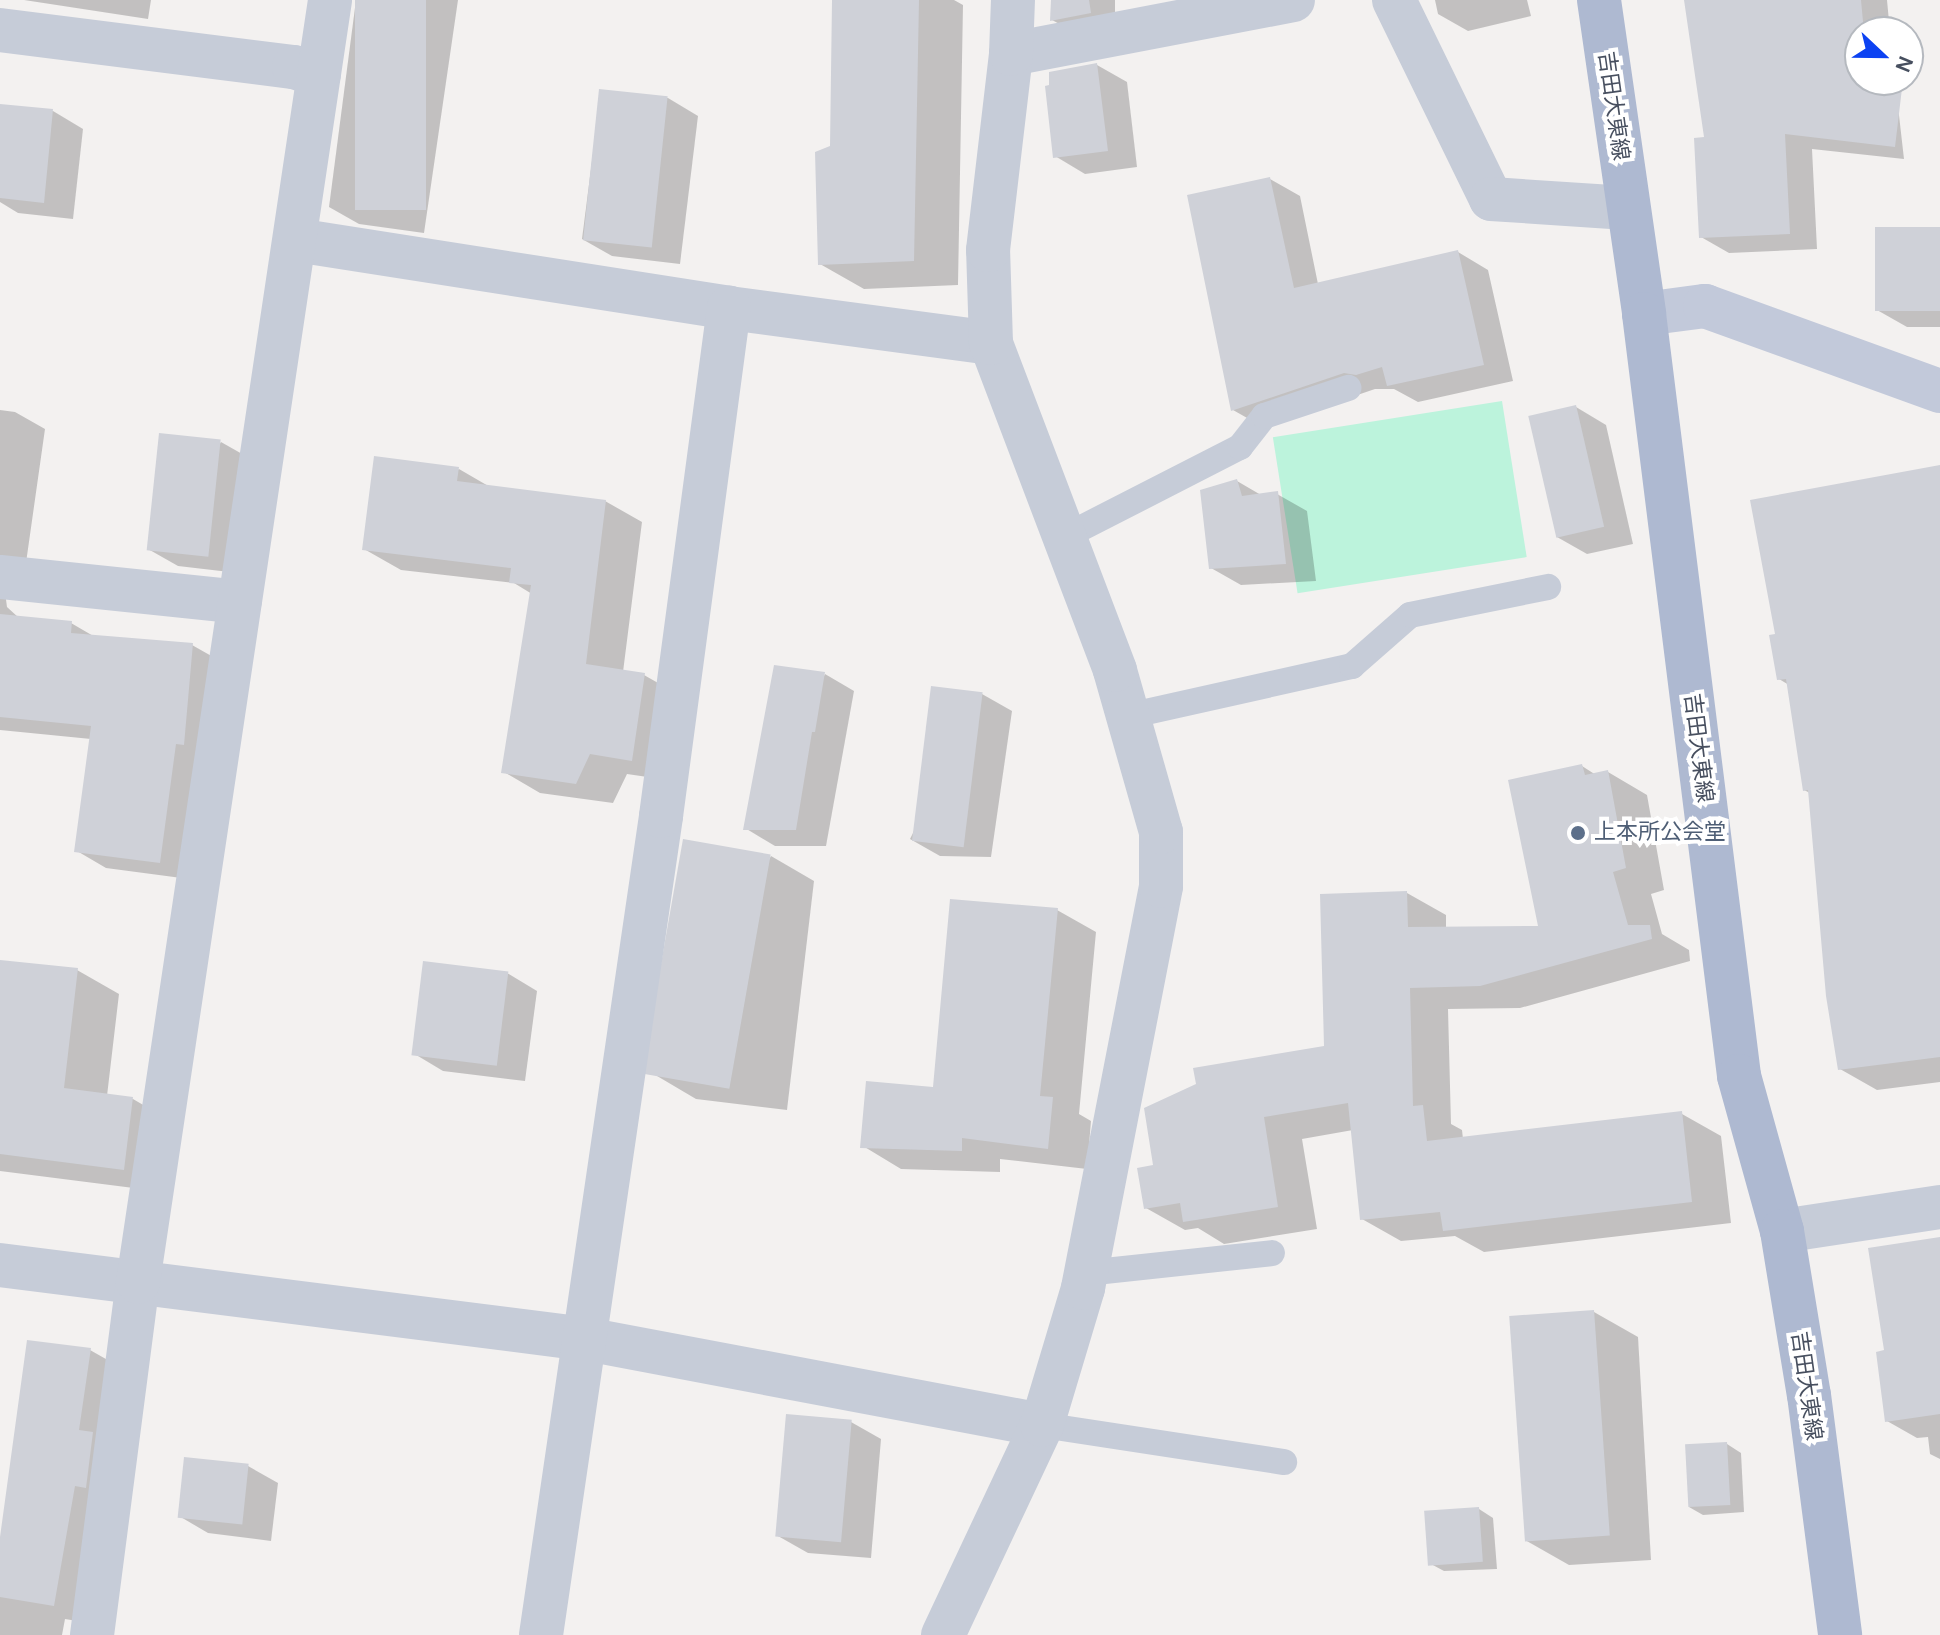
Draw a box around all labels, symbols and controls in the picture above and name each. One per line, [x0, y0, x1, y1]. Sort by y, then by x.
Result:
north arrow [1844, 16, 1924, 96]
street label: 吉田大東線 [1592, 50, 1634, 162]
text: N [1889, 52, 1919, 76]
street label: 吉田大東線 [1678, 692, 1718, 804]
place label: 上本所公会堂 [1594, 820, 1726, 846]
marker: 上本所公会堂 [1569, 824, 1587, 842]
street label: 吉田大東線 [1785, 1330, 1827, 1442]

